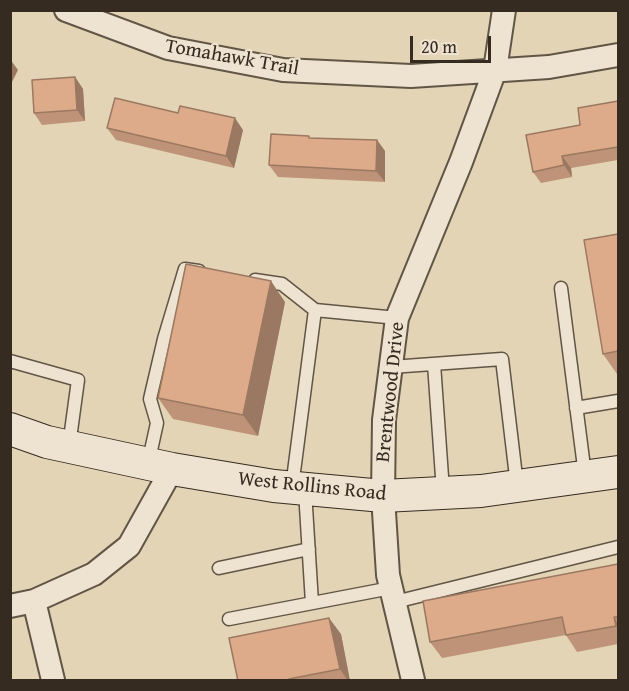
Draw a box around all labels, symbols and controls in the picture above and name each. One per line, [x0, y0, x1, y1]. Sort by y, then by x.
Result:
scale bar [413, 24, 494, 62]
text: 20 m [421, 33, 457, 60]
street label: Tomahawk Trail [163, 34, 301, 82]
street label: Brentwood Drive [372, 321, 410, 463]
street label: West Rollins Road [237, 467, 387, 507]

